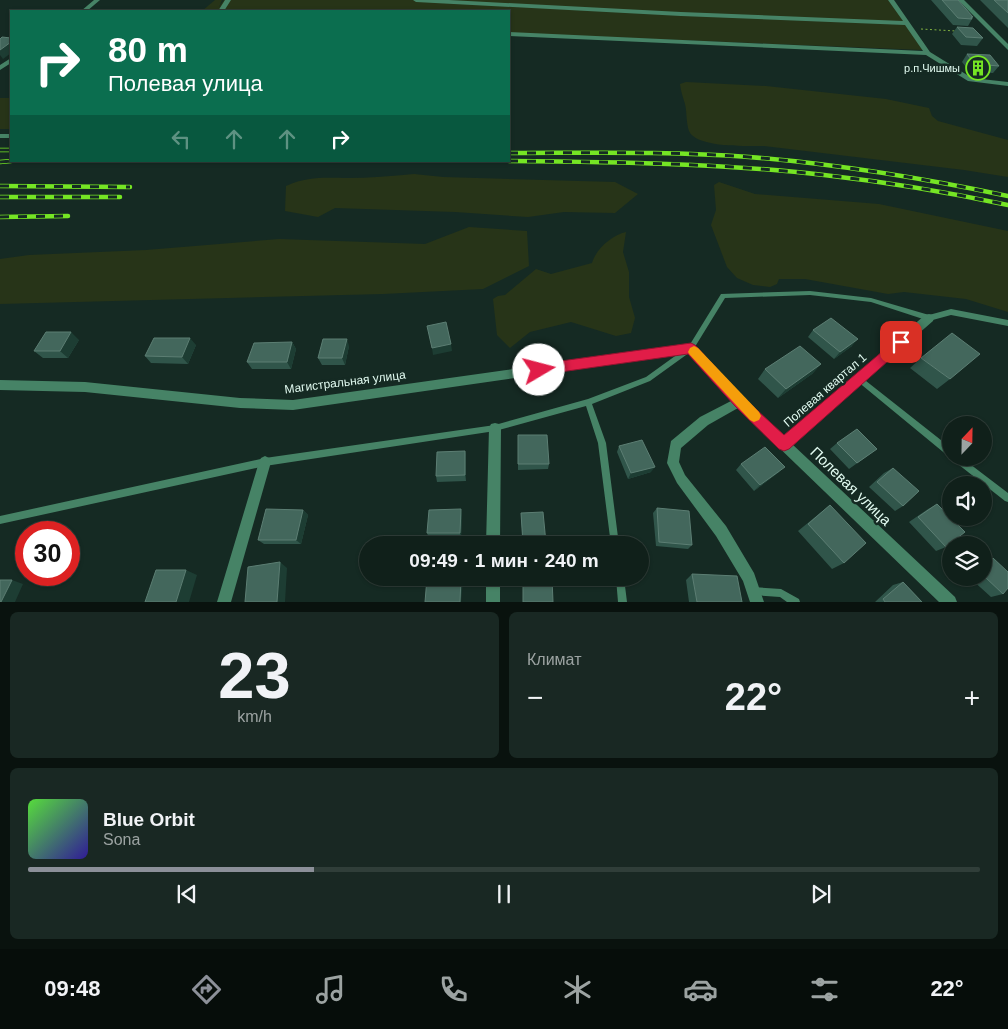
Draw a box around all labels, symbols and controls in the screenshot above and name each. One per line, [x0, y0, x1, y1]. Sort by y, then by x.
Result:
icon: right [25, 30, 90, 95]
text: 80 m [108, 30, 188, 69]
building icon: р.п.Чишмы [965, 55, 991, 81]
place label: р.п.Чишмы [904, 62, 960, 74]
text: Полевая улица [108, 71, 263, 96]
icon: left [167, 125, 195, 153]
icon: ahead [220, 125, 248, 153]
icon: ahead [273, 125, 301, 153]
icon: right [326, 125, 354, 153]
pin [880, 321, 922, 363]
icon: arrive [887, 328, 915, 356]
position arrow [512, 343, 564, 395]
street label: Полевая квартал 1 [781, 350, 869, 430]
street label: Магистральная улица [284, 368, 407, 396]
north arrow [942, 416, 992, 466]
map controls [942, 416, 992, 586]
street label: Полевая улица [807, 443, 895, 529]
button: sound [942, 476, 992, 526]
speed limit sign: 30 [15, 521, 80, 586]
button: layers [942, 536, 992, 586]
text: 09:49 · 1 мин · 240 m [409, 550, 599, 571]
text: 23 [218, 639, 291, 712]
text: Климат [527, 651, 581, 668]
text: 22° [725, 676, 782, 718]
text: − [527, 682, 543, 713]
text: + [964, 682, 980, 713]
text: km/h [237, 708, 272, 725]
text: Blue Orbit [103, 809, 195, 830]
text: Sona [103, 831, 140, 848]
icon: previous [173, 880, 201, 908]
icon: pause [490, 880, 518, 908]
icon: next [807, 880, 835, 908]
icon: directions [189, 972, 224, 1007]
icon: music [313, 972, 348, 1007]
icon: phone [436, 972, 471, 1007]
icon: climate [560, 972, 595, 1007]
icon: car [683, 972, 718, 1007]
icon: filters [807, 972, 842, 1007]
text: 09:48 [44, 976, 101, 1001]
text: 22° [930, 976, 964, 1001]

